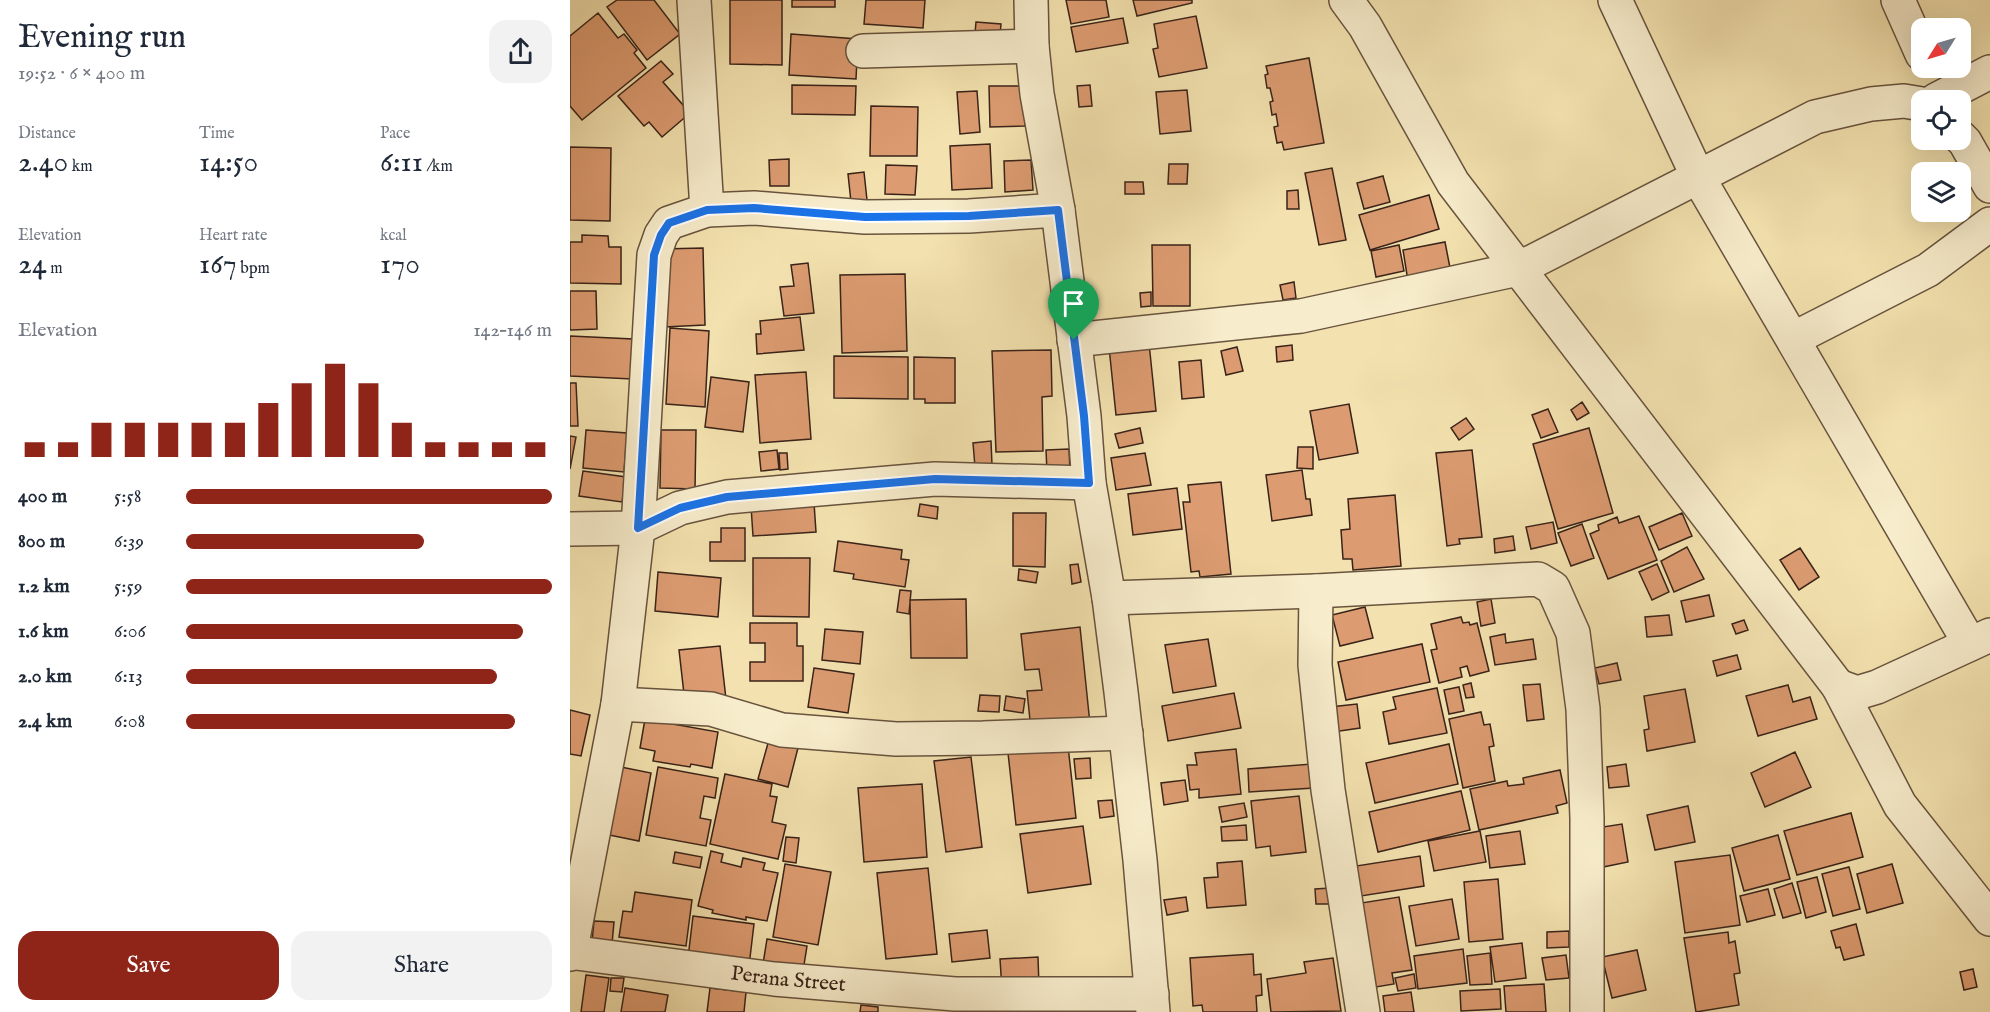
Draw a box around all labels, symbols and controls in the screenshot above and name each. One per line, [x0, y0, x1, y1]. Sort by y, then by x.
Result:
text: Evening run [18, 17, 186, 59]
north arrow [1911, 18, 1971, 78]
map controls [1911, 18, 1971, 222]
button: share [489, 20, 552, 83]
text: 19:52 · 6 × 400 m [18, 61, 145, 86]
button: locate [1911, 90, 1971, 150]
text: Distance [18, 124, 76, 144]
text: Time [199, 124, 235, 144]
text: Pace [380, 124, 410, 144]
text: 2.40 [18, 144, 68, 182]
text: 14:50 [199, 144, 258, 182]
text: 6:11 [380, 144, 423, 182]
text: km [68, 157, 93, 177]
text: /km [423, 157, 453, 177]
button: layers [1911, 162, 1971, 222]
text: Elevation [18, 226, 81, 246]
text: Heart rate [199, 226, 267, 246]
text: kcal [380, 226, 407, 246]
text: 24 [18, 246, 47, 284]
text: 167 [199, 246, 237, 284]
text: 170 [380, 246, 420, 284]
text: m [47, 259, 63, 279]
text: bpm [237, 259, 270, 279]
pin [1048, 278, 1099, 340]
icon: arrive [1057, 287, 1090, 320]
text: Elevation [18, 318, 97, 343]
text: 142–146 m [473, 318, 552, 343]
text: 400 m [18, 484, 67, 509]
text: 5:58 [114, 484, 142, 509]
text: 800 m [18, 529, 65, 554]
text: 6:39 [114, 529, 144, 554]
text: 1.2 km [18, 574, 70, 599]
text: 5:59 [114, 574, 143, 599]
text: 1.6 km [18, 619, 69, 644]
text: 6:06 [114, 619, 146, 644]
text: 2.0 km [18, 664, 72, 689]
text: 6:13 [114, 664, 143, 689]
text: 2.4 km [18, 709, 72, 734]
text: 6:08 [114, 709, 145, 734]
button: Save [18, 931, 279, 1000]
button: Share [291, 931, 552, 1000]
street label: Perana Street [729, 960, 847, 998]

